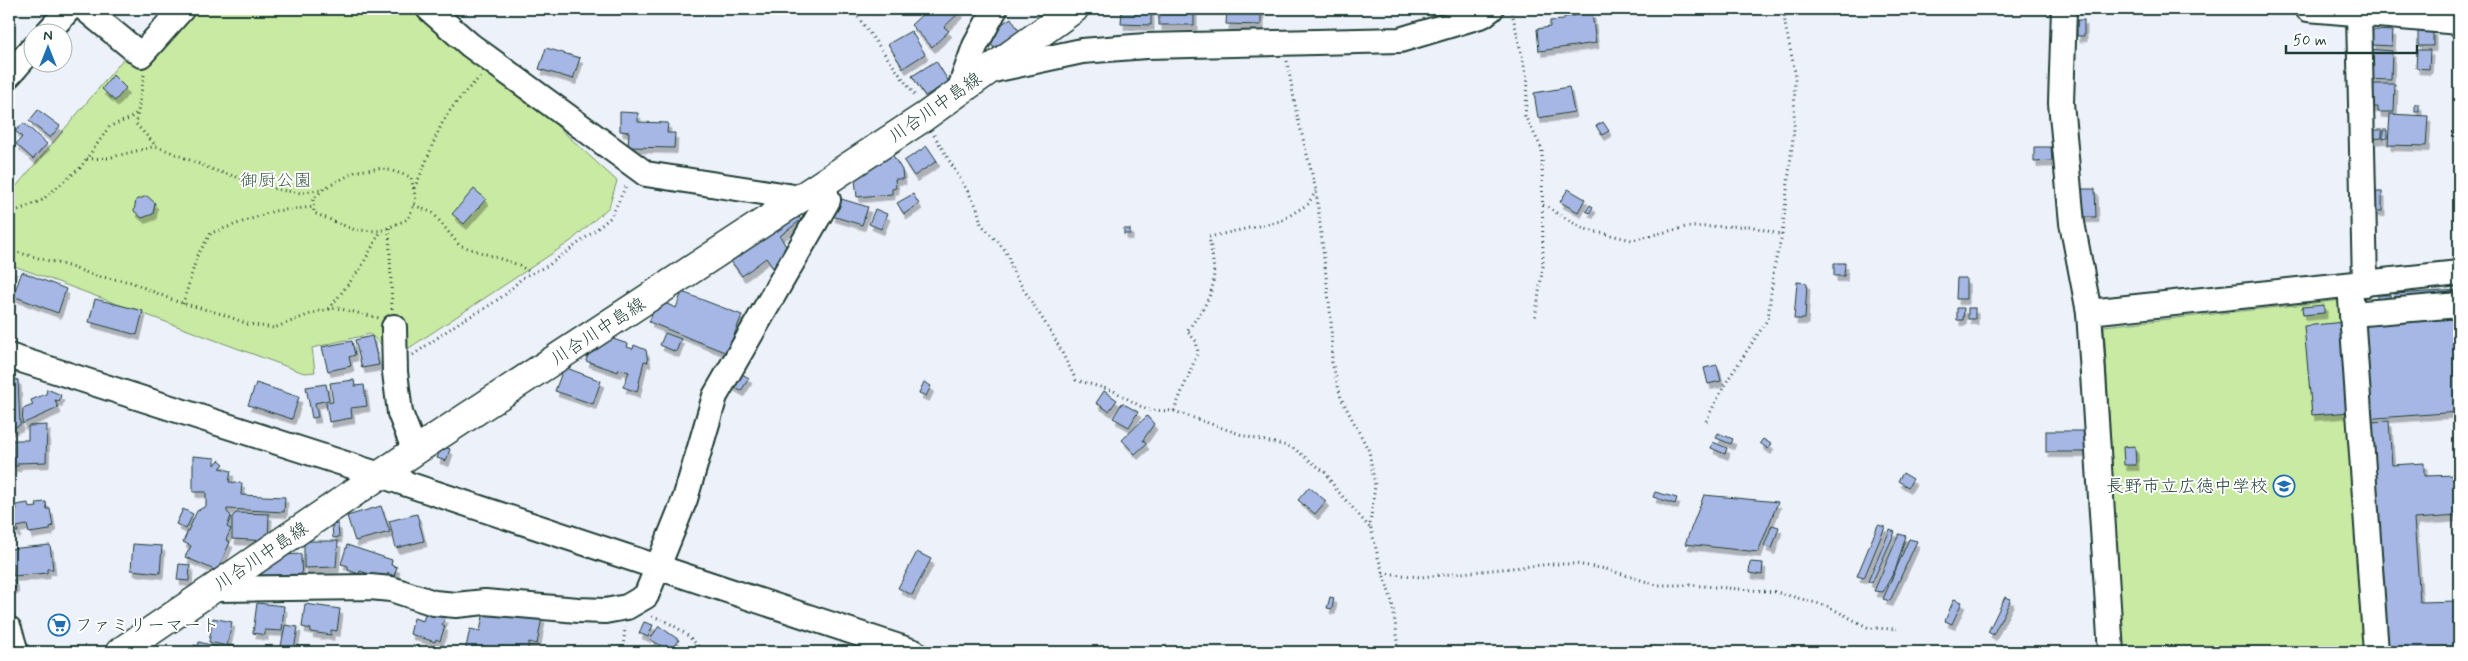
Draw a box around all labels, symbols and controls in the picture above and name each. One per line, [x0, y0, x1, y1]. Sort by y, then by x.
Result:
north arrow [22, 22, 72, 72]
scale bar [2286, 22, 2417, 54]
text: N [43, 27, 53, 45]
text: 50 m [2293, 31, 2327, 51]
street label: 川合川中島線 [884, 67, 987, 149]
park label: 御厨公園 [240, 169, 312, 193]
street label: 川合川中島線 [547, 292, 650, 371]
school or university icon: 長野市立広徳中学校 [2272, 474, 2296, 498]
place label: 長野市立広徳中学校 [2106, 475, 2268, 499]
street label: 川合川中島線 [210, 517, 313, 597]
supermarket icon: ファミリーマート [47, 613, 71, 637]
place label: ファミリーマート [75, 614, 219, 638]

